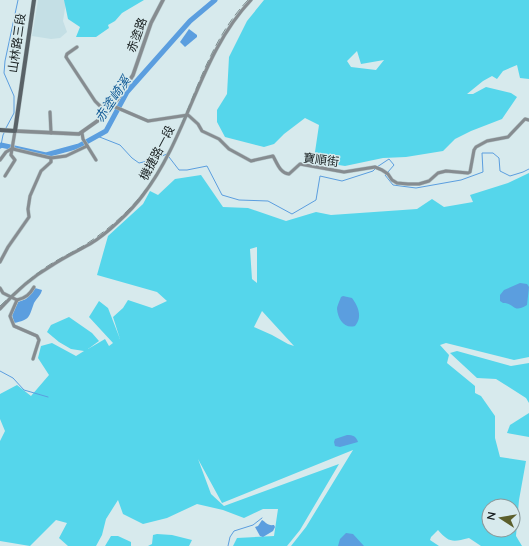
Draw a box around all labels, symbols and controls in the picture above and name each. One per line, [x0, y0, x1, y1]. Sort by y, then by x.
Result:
street label: 山林路三段 [5, 12, 29, 74]
street label: 赤塗路 [123, 15, 151, 55]
water label: 赤塗崎溪 [91, 71, 136, 126]
street label: 機捷路一段 [136, 123, 178, 183]
street label: 寶順街 [302, 150, 340, 170]
north arrow [481, 498, 521, 538]
text: N [484, 510, 500, 522]

